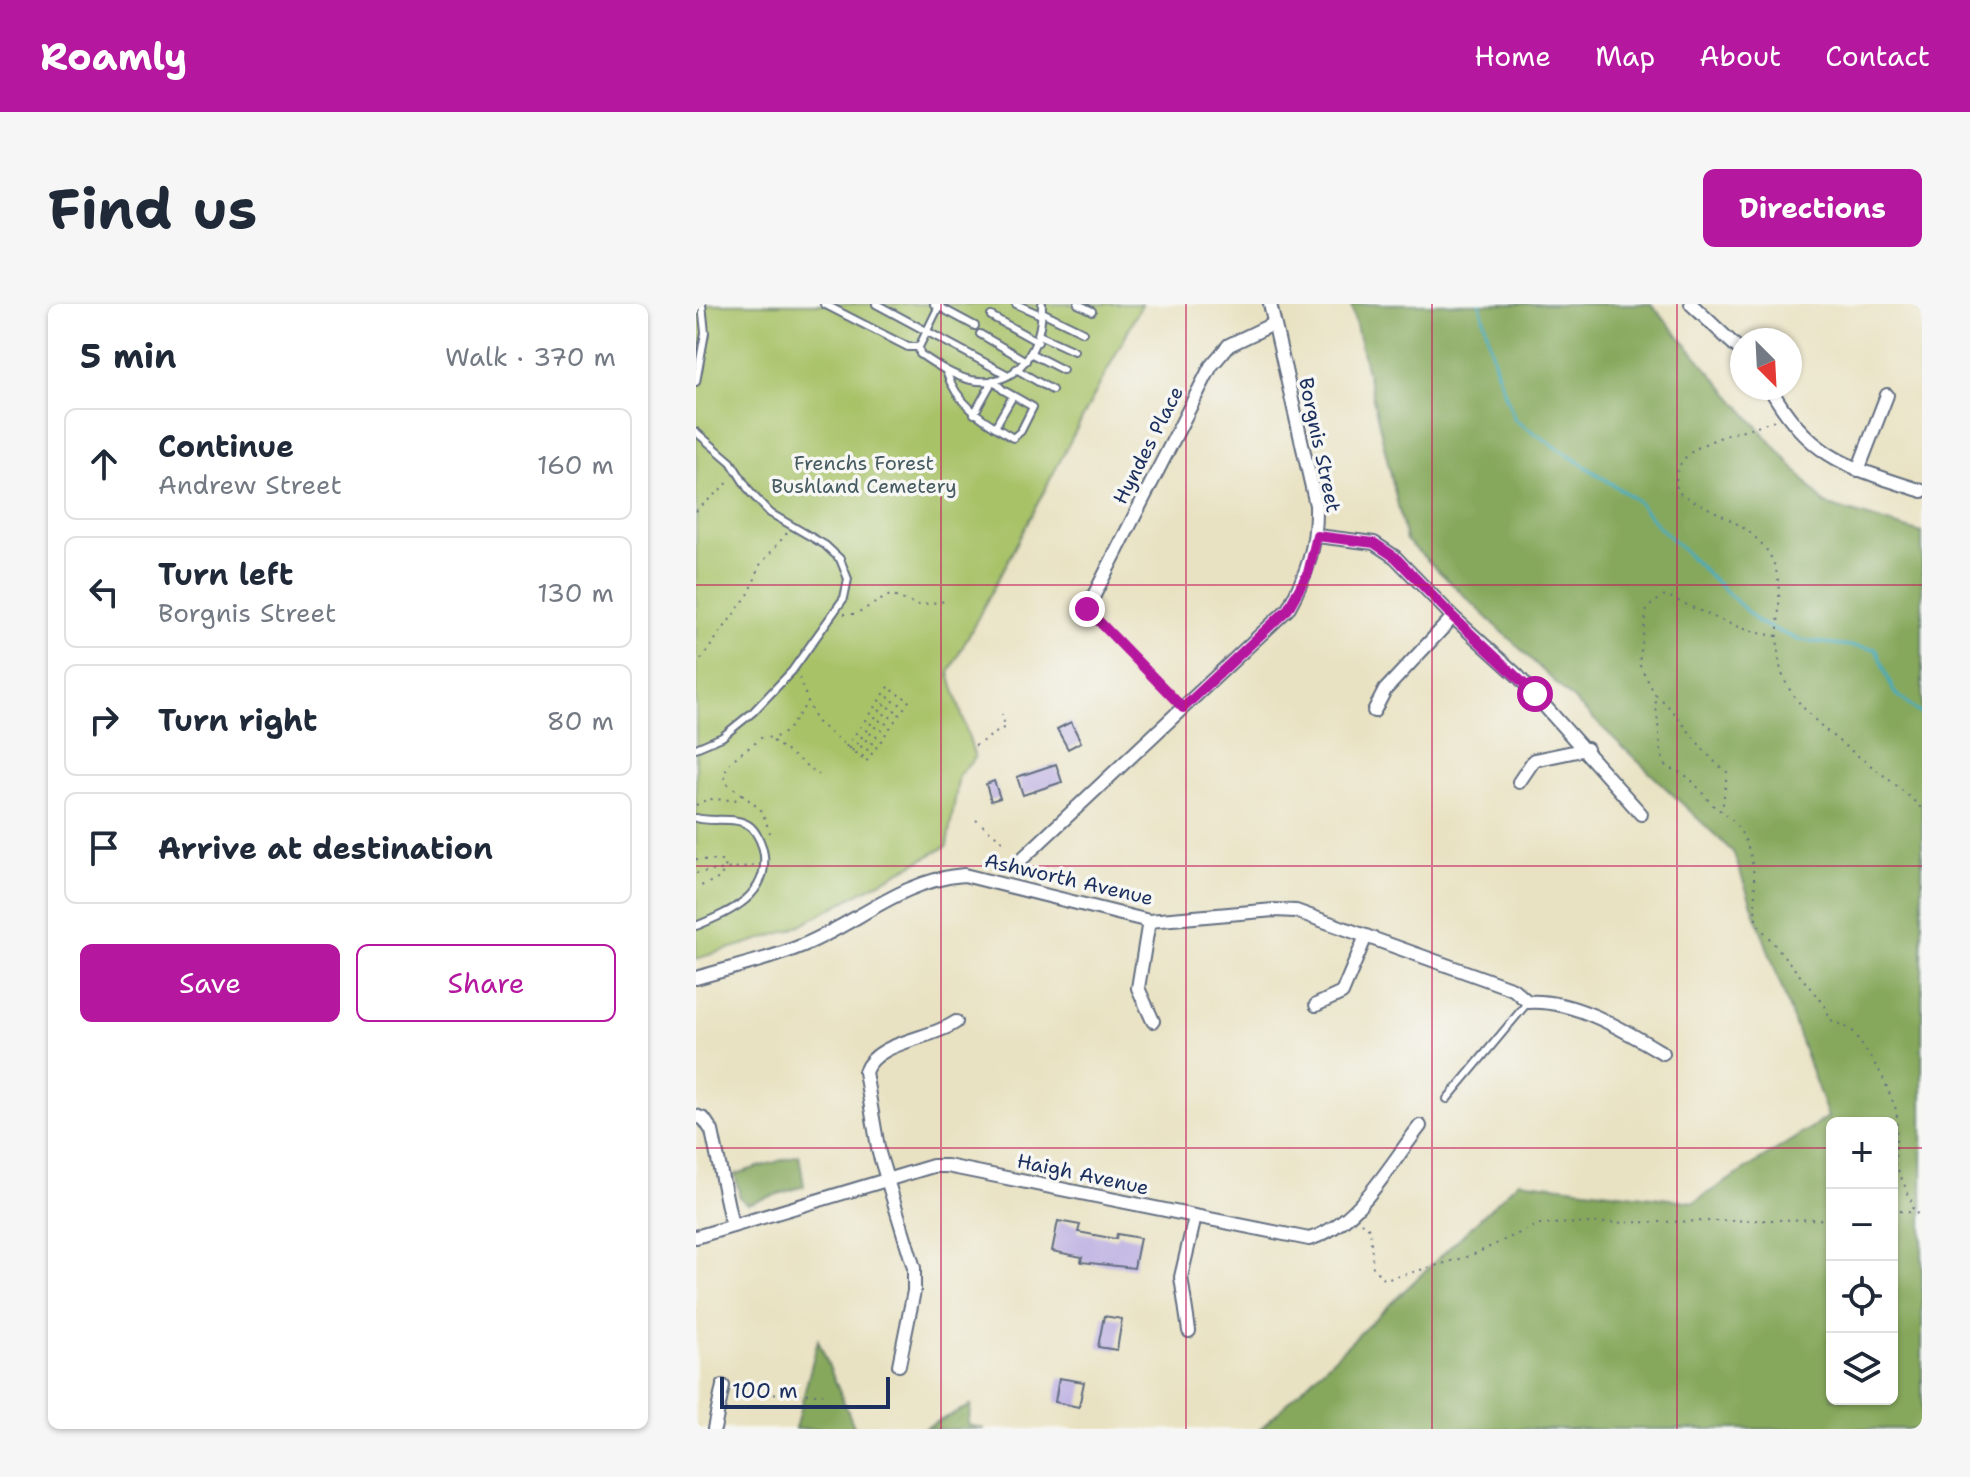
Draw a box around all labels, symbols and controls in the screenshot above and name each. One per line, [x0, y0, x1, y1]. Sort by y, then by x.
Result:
text: Roamly [40, 31, 187, 82]
text: Home [1474, 37, 1551, 75]
text: Map [1595, 37, 1655, 75]
text: About [1699, 37, 1781, 75]
text: Contact [1825, 37, 1930, 75]
button: Directions [1703, 169, 1922, 247]
text: Find us [48, 171, 257, 246]
north arrow [1730, 328, 1802, 400]
text: 5 min [80, 333, 177, 379]
text: Walk · 370 m [445, 339, 616, 374]
street label: Borgnis Street [1293, 375, 1347, 515]
street label: Hyndes Place [1107, 381, 1189, 509]
text: Continue [158, 426, 294, 467]
icon: ahead [82, 442, 126, 486]
text: 160 m [537, 447, 614, 482]
park label: Frenchs Forest Bushland Cemetery [771, 450, 957, 499]
text: Andrew Street [158, 467, 342, 502]
text: Turn left [158, 554, 293, 595]
icon: left [82, 570, 126, 614]
text: 130 m [537, 575, 614, 610]
route end [1069, 591, 1105, 627]
text: Borgnis Street [158, 595, 336, 630]
route start [1517, 676, 1553, 712]
icon: right [82, 698, 126, 742]
text: Turn right [158, 700, 317, 741]
text: 80 m [547, 703, 614, 738]
icon: arrive [82, 826, 126, 870]
text: Arrive at destination [158, 828, 493, 869]
street label: Ashworth Avenue [982, 847, 1156, 911]
button: Save [80, 944, 340, 1022]
button: Share [356, 944, 616, 1022]
map controls [1826, 1117, 1898, 1405]
button: + [1826, 1117, 1898, 1189]
street label: Haigh Avenue [1015, 1147, 1151, 1201]
button: − [1826, 1189, 1898, 1261]
button: locate [1826, 1261, 1898, 1333]
button: layers [1826, 1333, 1898, 1405]
scale bar [720, 1373, 890, 1409]
text: 100 m [732, 1376, 798, 1405]

